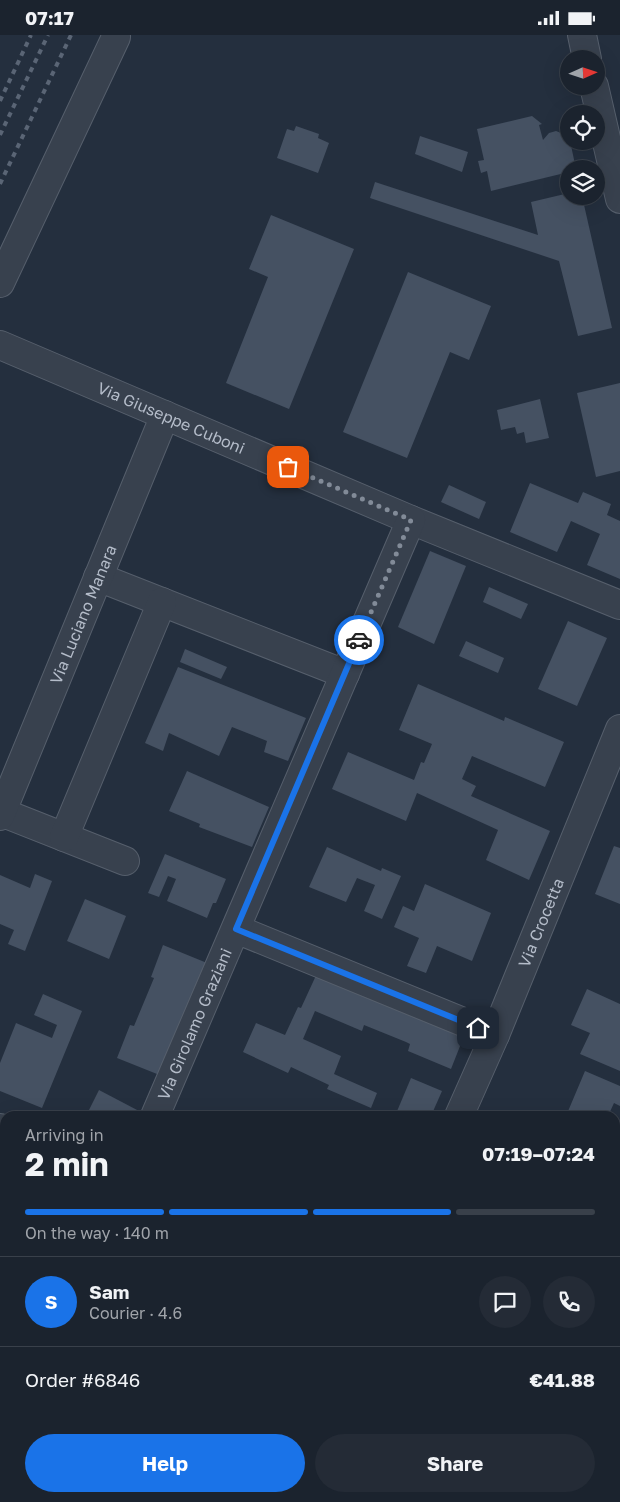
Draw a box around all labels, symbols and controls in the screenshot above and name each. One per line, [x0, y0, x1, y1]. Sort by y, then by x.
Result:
text: 07:17 [25, 6, 74, 29]
north arrow [560, 50, 605, 95]
map controls [560, 50, 605, 205]
button: locate [560, 105, 605, 150]
button: layers [560, 160, 605, 205]
street label: Via Giuseppe Cuboni [94, 378, 248, 458]
pin [267, 446, 309, 488]
icon: bag [274, 453, 302, 481]
street label: Via Luciano Manara [45, 542, 121, 687]
courier [334, 615, 384, 665]
icon: car [345, 626, 373, 654]
street label: Via Crocetta [514, 875, 568, 970]
street label: Via Girolamo Graziani [153, 945, 236, 1103]
pin [457, 1007, 499, 1049]
icon: home [464, 1014, 492, 1042]
text: Arriving in [25, 1125, 104, 1145]
text: 07:19–07:24 [482, 1142, 595, 1165]
text: 2 min [25, 1145, 109, 1183]
text: On the way · 140 m [25, 1223, 169, 1243]
button: chat [479, 1276, 531, 1328]
button: phone [543, 1276, 595, 1328]
text: Sam [89, 1280, 129, 1303]
text: S [45, 1290, 57, 1313]
text: Courier · 4.6 [89, 1303, 182, 1323]
text: Order #6846 [25, 1368, 140, 1391]
text: €41.88 [530, 1368, 595, 1391]
button: Help [25, 1434, 305, 1492]
button: Share [315, 1434, 595, 1492]

